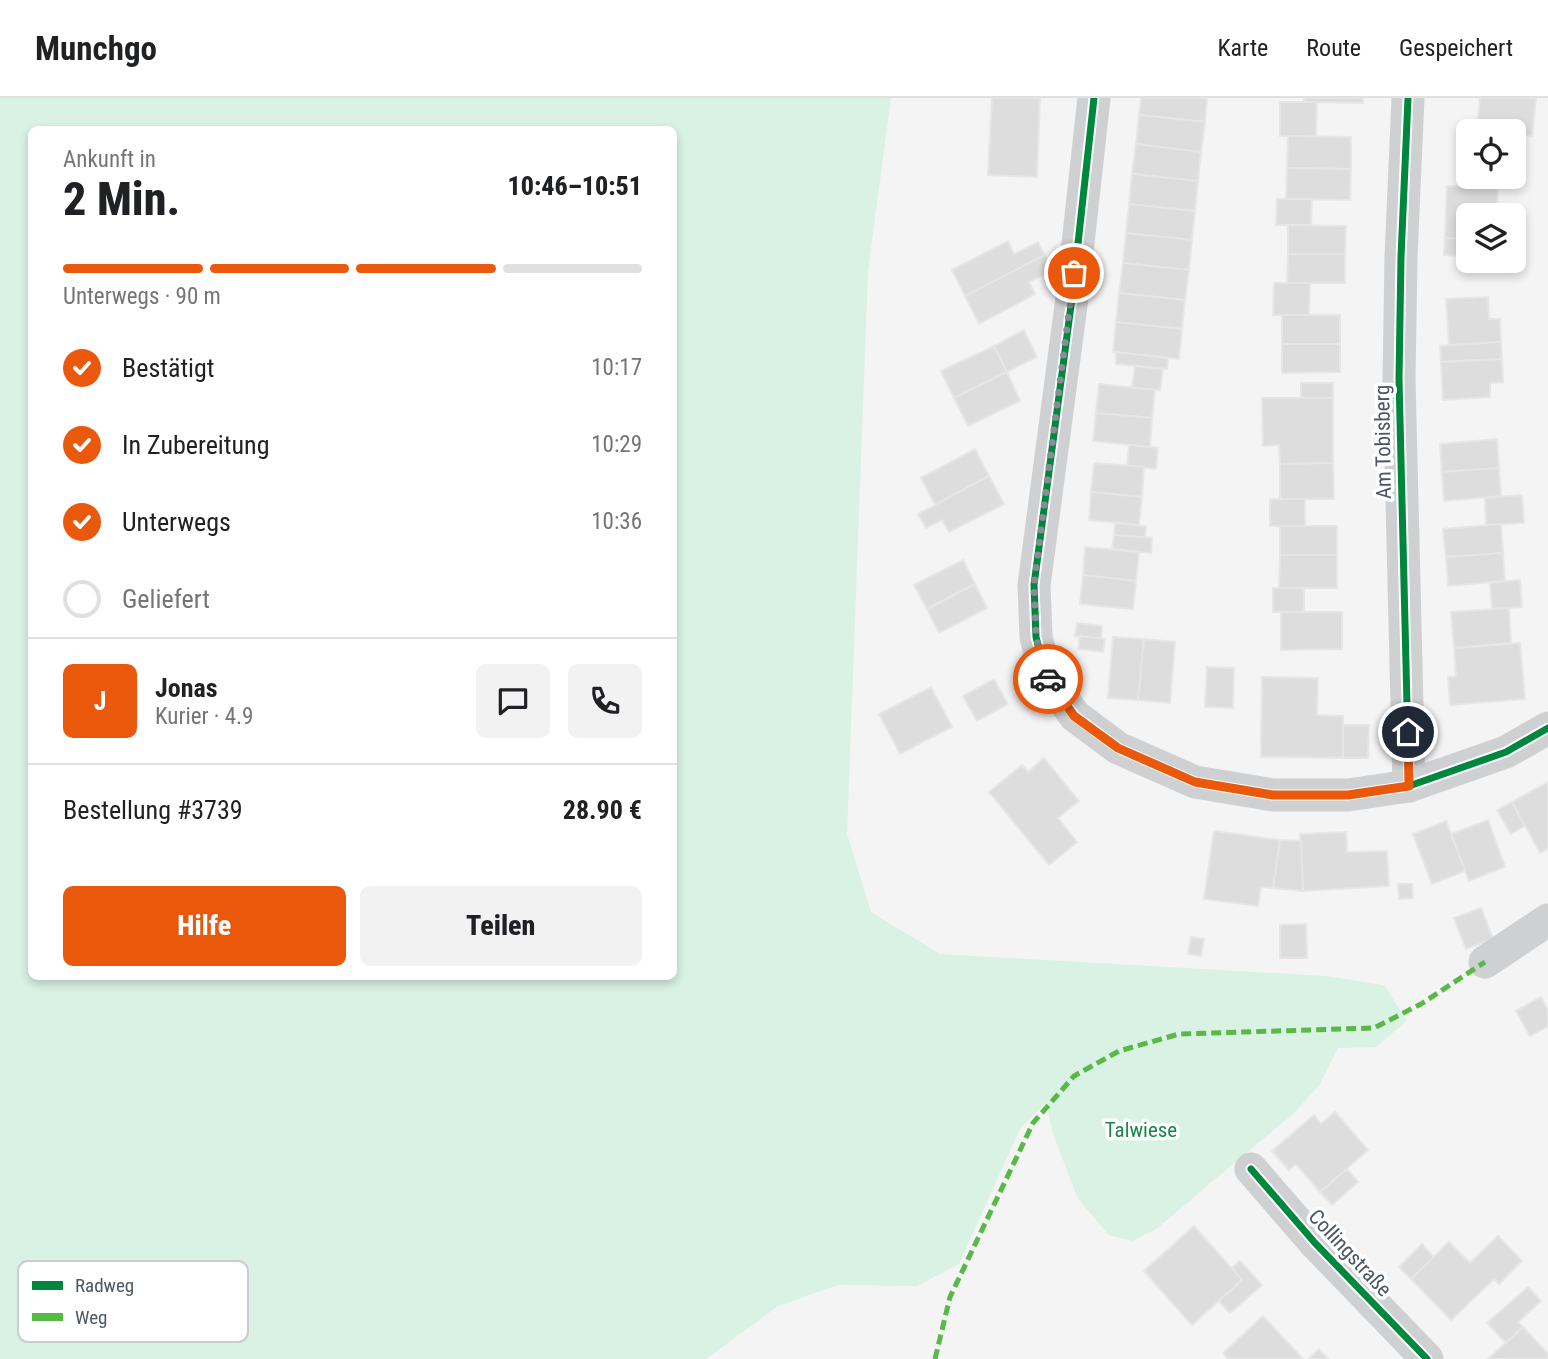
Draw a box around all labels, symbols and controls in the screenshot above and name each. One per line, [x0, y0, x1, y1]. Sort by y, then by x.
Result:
text: Munchgo [35, 29, 157, 68]
text: Karte [1218, 34, 1268, 62]
text: Route [1306, 34, 1361, 62]
text: Gespeichert [1399, 34, 1513, 62]
map controls [1456, 119, 1526, 273]
button: locate [1456, 119, 1526, 189]
text: Ankunft in [63, 146, 156, 173]
text: 10:46–10:51 [508, 171, 642, 201]
text: 2 Min. [63, 172, 180, 226]
button: layers [1456, 203, 1526, 273]
pin [1044, 243, 1104, 303]
icon: bag [1055, 254, 1093, 292]
text: Unterwegs · 90 m [63, 283, 221, 310]
icon: check [63, 349, 101, 387]
text: Bestätigt [122, 353, 215, 383]
text: 10:17 [591, 354, 642, 381]
street label: Am Tobisberg [1370, 385, 1396, 499]
icon: check [63, 426, 101, 464]
text: In Zubereitung [122, 430, 270, 460]
text: 10:29 [591, 431, 642, 458]
icon: check [63, 503, 101, 541]
text: Unterwegs [122, 507, 231, 537]
text: 10:36 [591, 508, 642, 535]
text: Geliefert [122, 584, 210, 614]
courier [1013, 644, 1083, 714]
icon: car [1029, 660, 1067, 698]
button: chat [476, 664, 550, 738]
button: phone [568, 664, 642, 738]
text: Jonas [155, 673, 218, 703]
text: J [94, 686, 106, 716]
pin [1378, 702, 1438, 762]
text: Kurier · 4.9 [155, 703, 253, 730]
icon: home [1389, 713, 1427, 751]
text: Bestellung #3739 [63, 795, 243, 825]
text: 28.90 € [563, 795, 642, 825]
button: Hilfe [63, 886, 346, 966]
button: Teilen [360, 886, 642, 966]
park label: Talwiese [1105, 1118, 1177, 1142]
street label: Collingstraße [1304, 1205, 1396, 1302]
legend [18, 1261, 248, 1342]
text: Radweg [75, 1274, 134, 1297]
text: Weg [75, 1306, 107, 1329]

